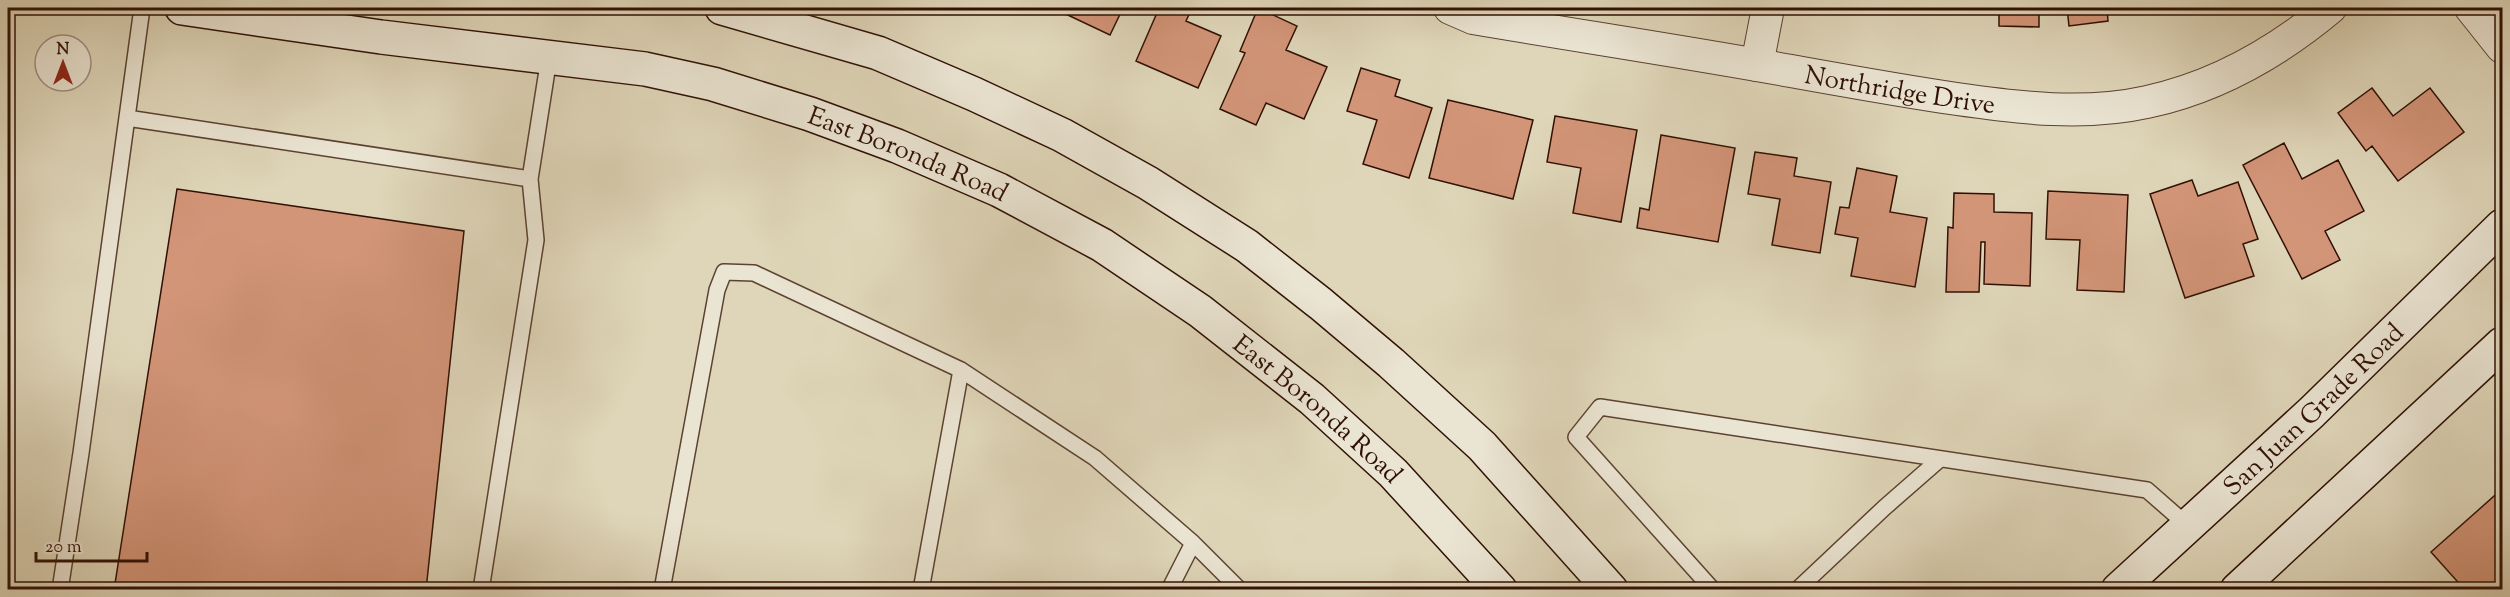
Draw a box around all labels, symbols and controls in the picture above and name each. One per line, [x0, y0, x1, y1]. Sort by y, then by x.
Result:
north arrow [33, 33, 93, 93]
text: N [57, 39, 70, 62]
street label: Northridge Drive [1801, 58, 1997, 125]
street label: East Boronda Road [802, 99, 1014, 213]
street label: San Juan Grade Road [2216, 316, 2414, 506]
street label: East Boronda Road [1224, 327, 1410, 493]
scale bar [36, 525, 147, 563]
text: 20 m [45, 535, 82, 561]

